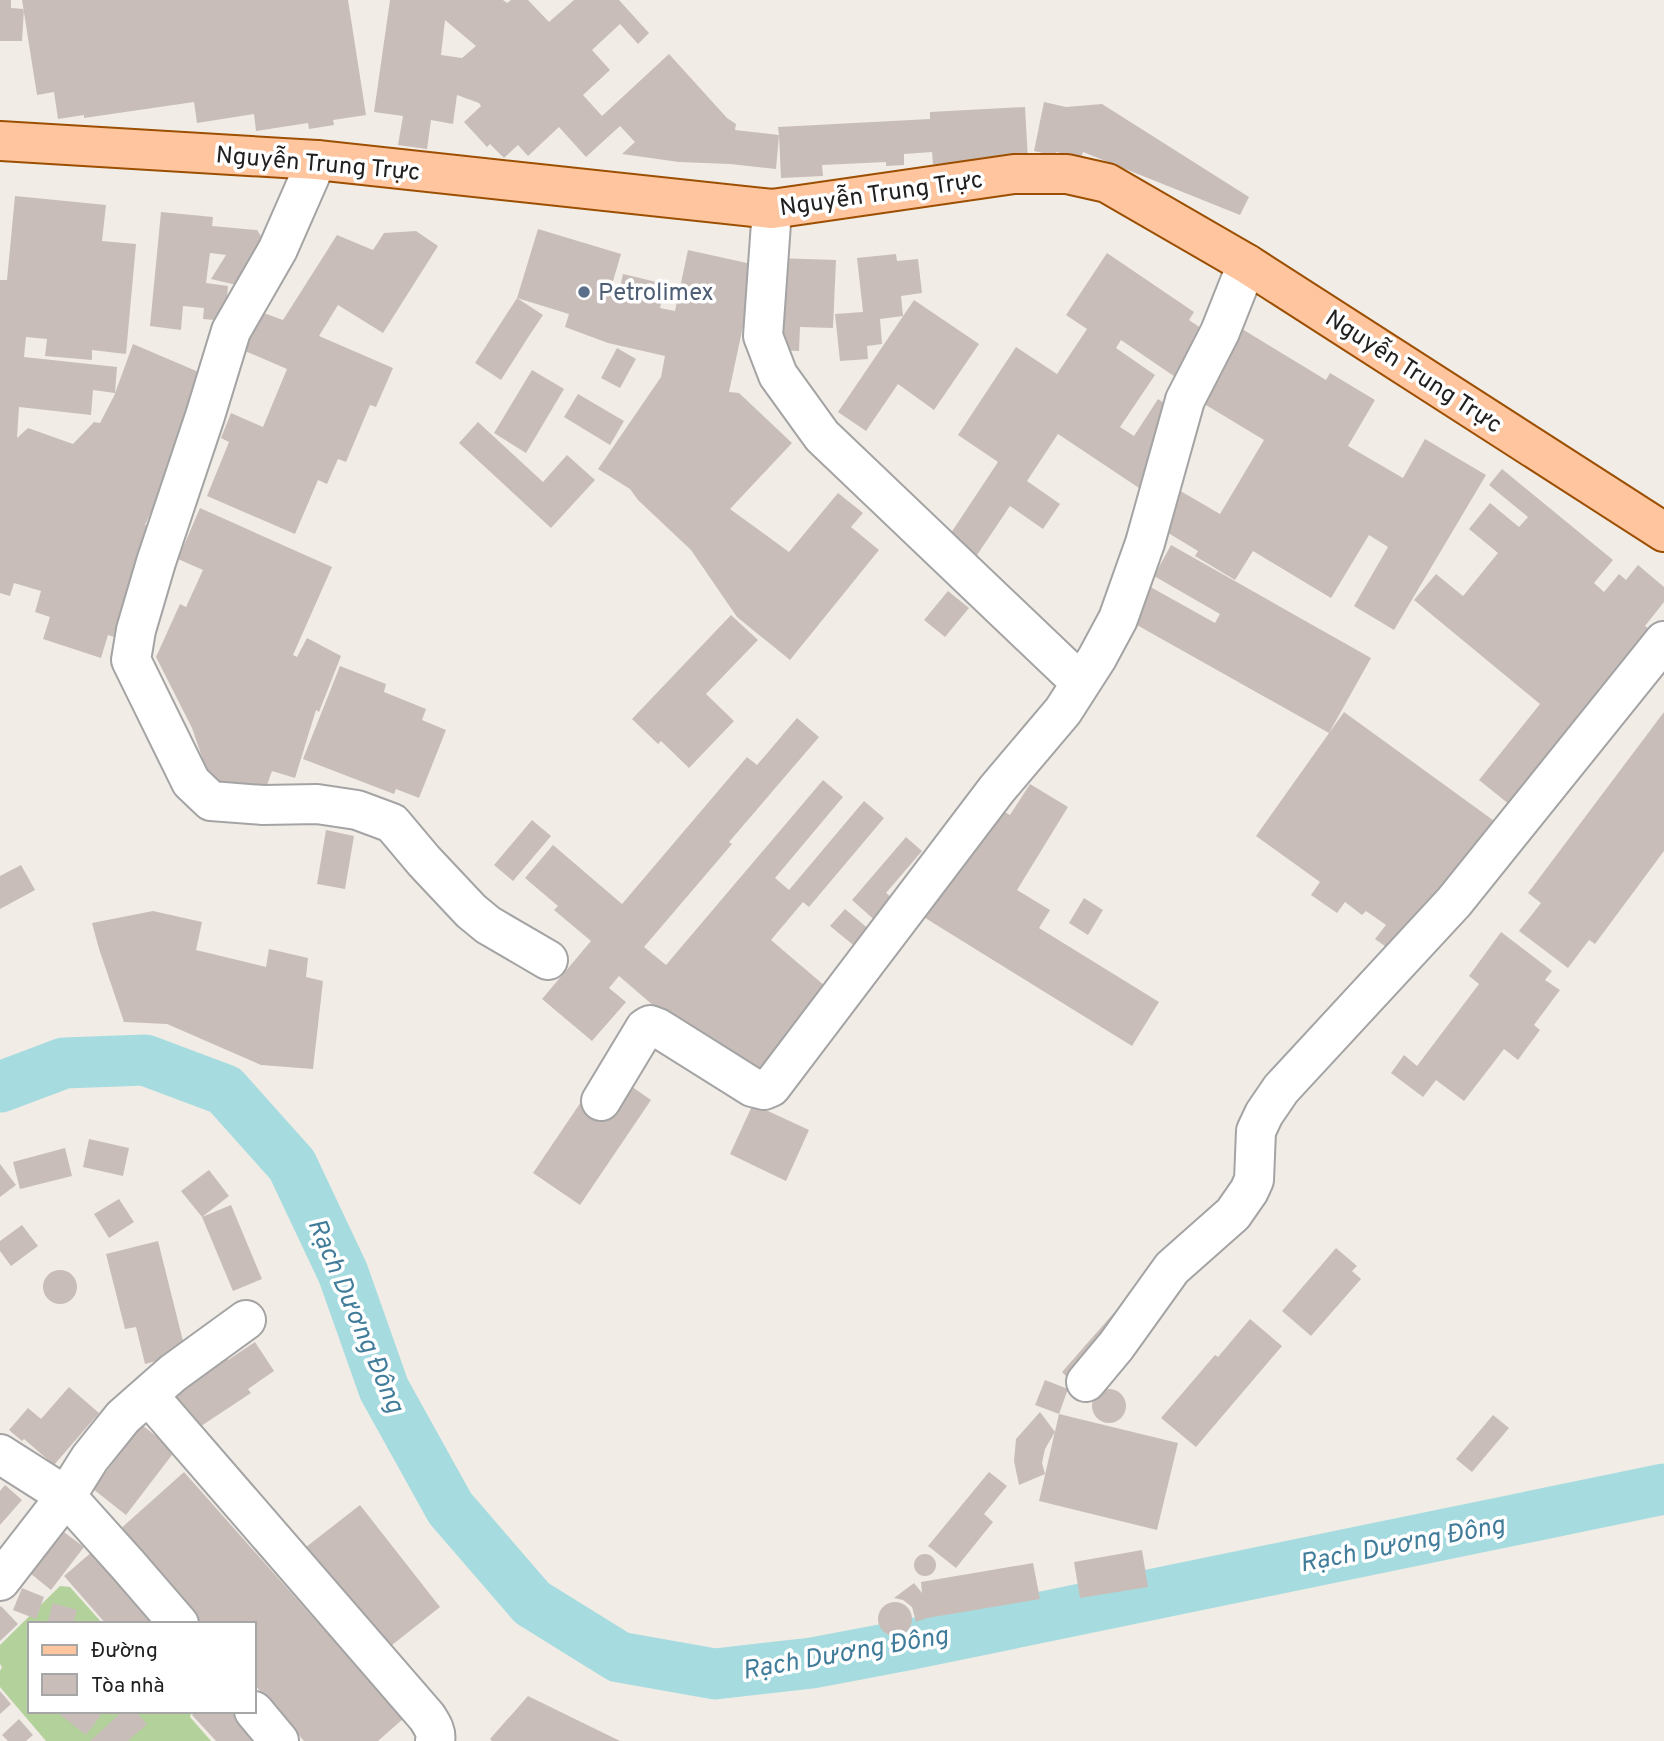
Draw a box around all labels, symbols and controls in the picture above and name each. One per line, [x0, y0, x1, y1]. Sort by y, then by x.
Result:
street label: Nguyễn Trung Trực [214, 139, 421, 189]
street label: Nguyễn Trung Trực [777, 164, 985, 224]
place label: Petrolimex [598, 279, 714, 309]
marker: Petrolimex [576, 284, 592, 300]
street label: Nguyễn Trung Trực [1319, 303, 1508, 441]
water label: Rạch Dương Đông [299, 1214, 411, 1419]
water label: Rạch Dương Đông [1297, 1509, 1509, 1582]
water label: Rạch Dương Đông [740, 1620, 952, 1689]
legend [28, 1622, 256, 1713]
text: Đường [91, 1638, 158, 1665]
text: Tòa nhà [91, 1673, 165, 1700]

